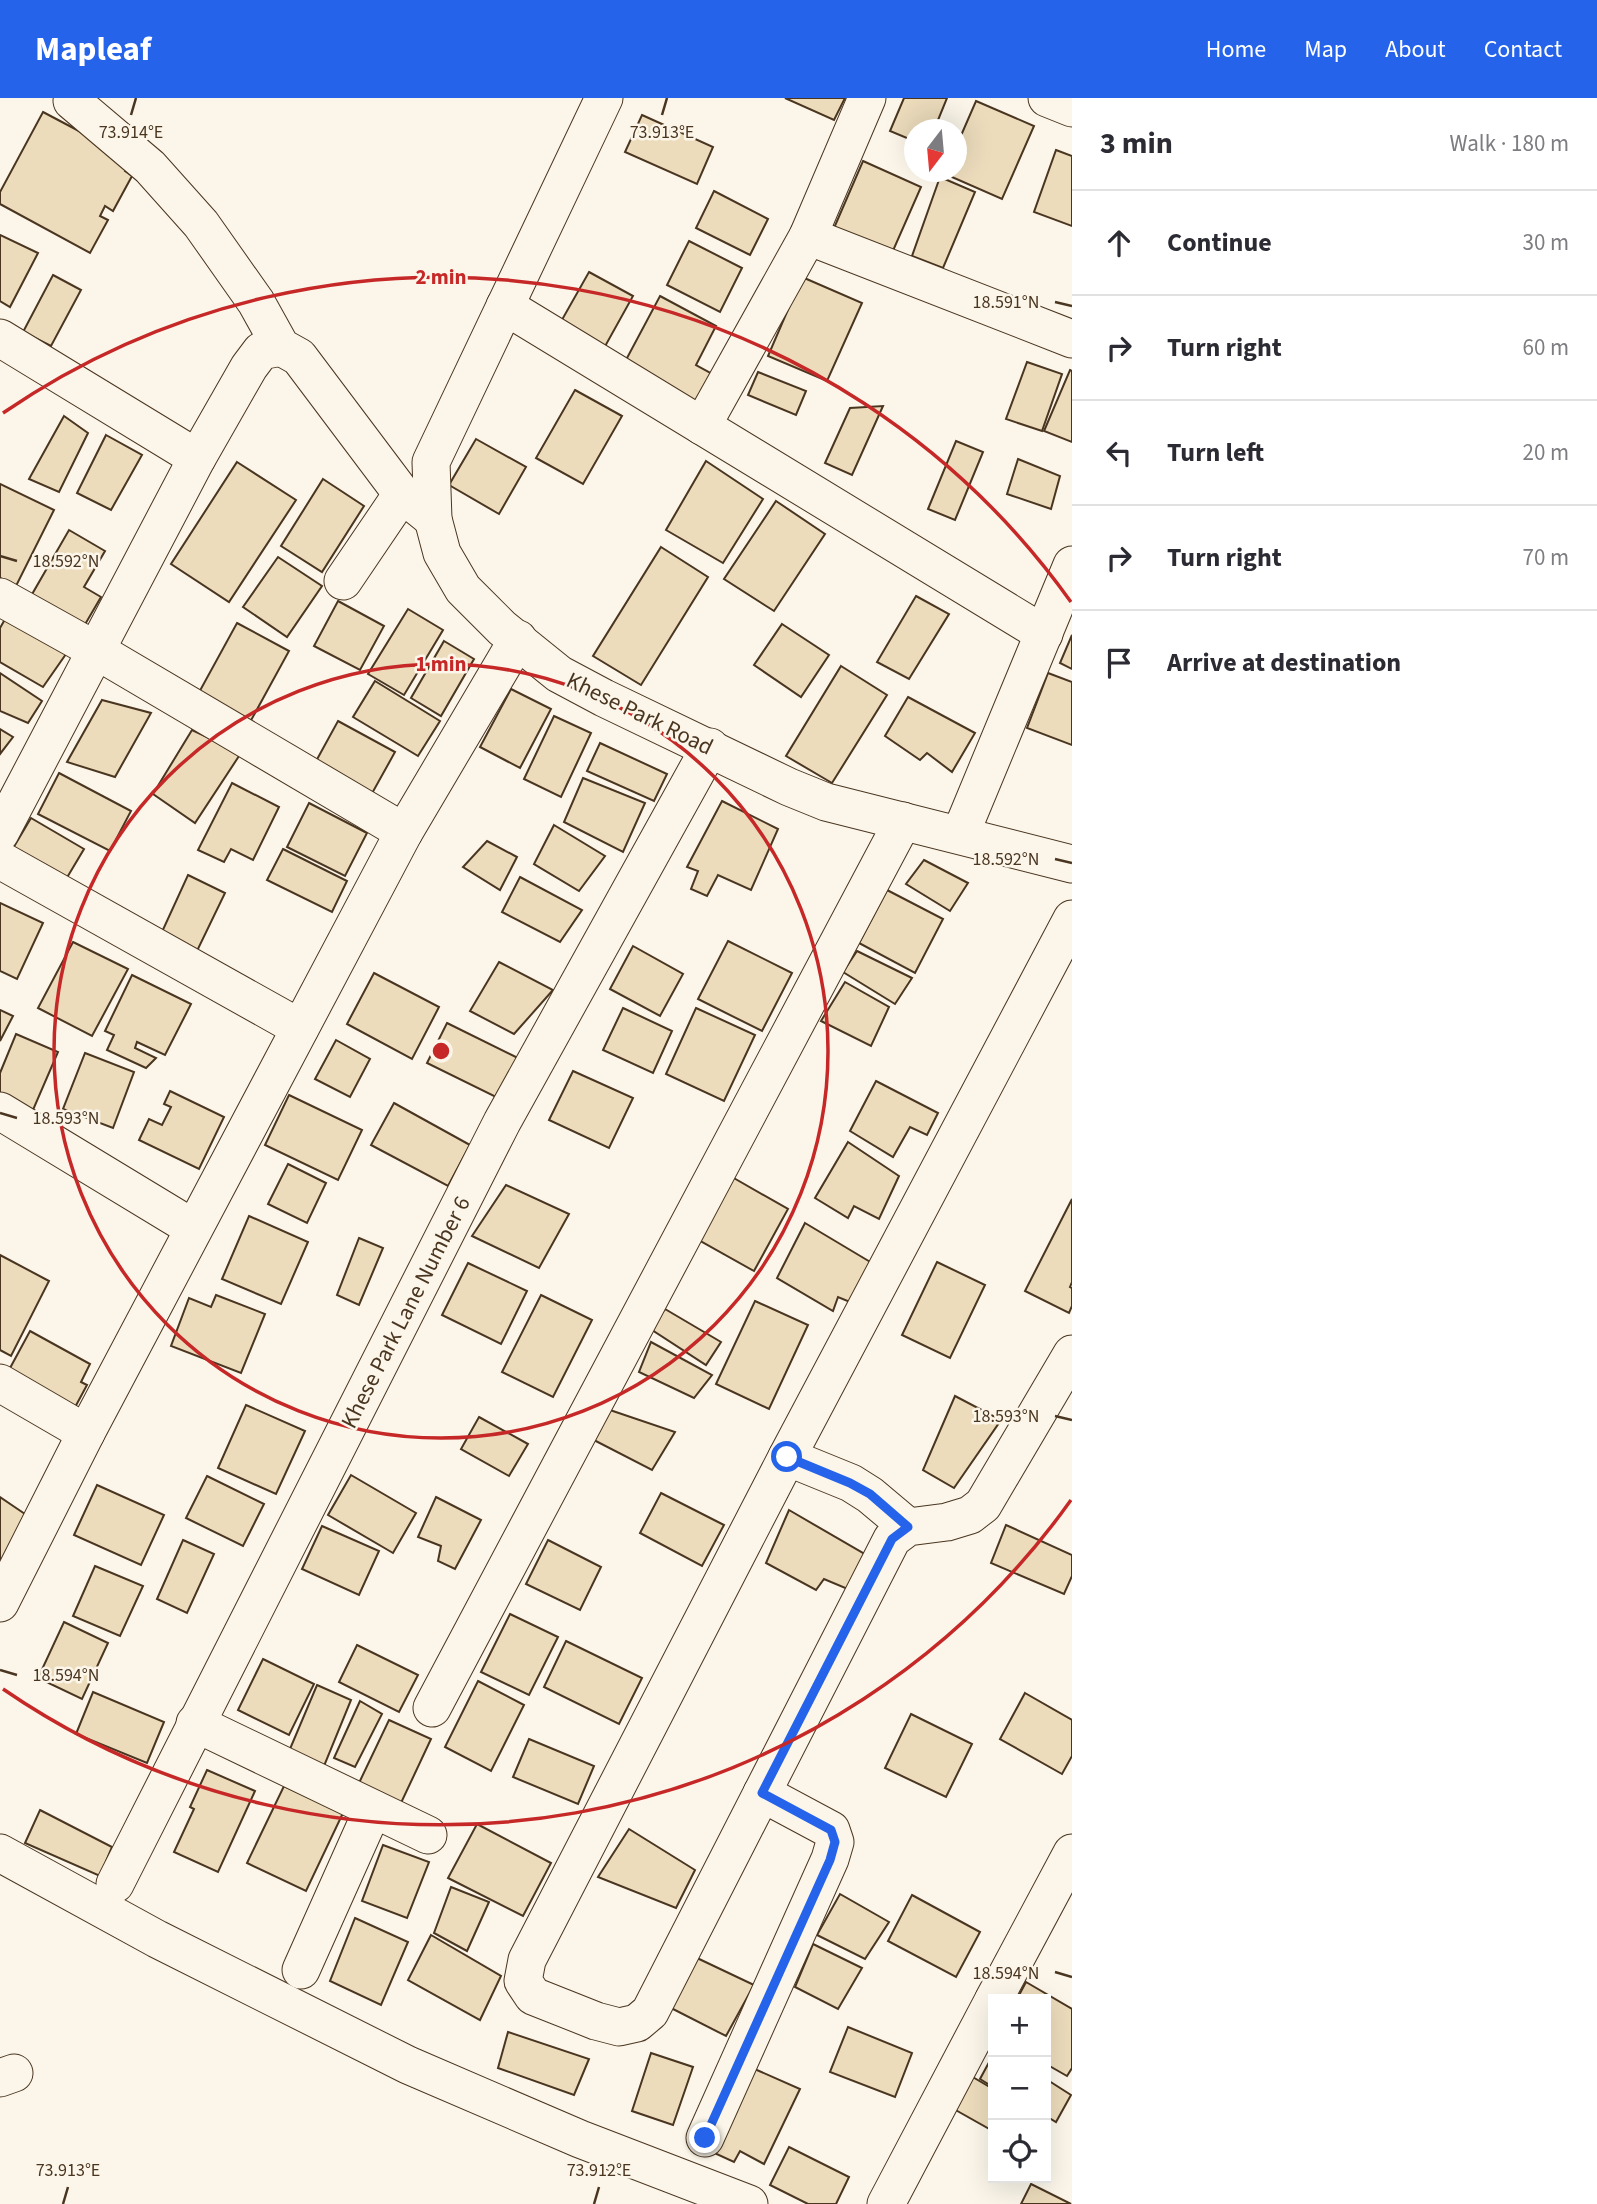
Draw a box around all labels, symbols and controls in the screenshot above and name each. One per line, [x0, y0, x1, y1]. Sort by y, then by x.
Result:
text: Mapleaf [35, 26, 151, 73]
text: Home [1206, 32, 1266, 67]
text: Map [1304, 32, 1347, 67]
text: About [1385, 32, 1446, 67]
text: Contact [1484, 32, 1562, 67]
north arrow [904, 119, 967, 182]
text: 73.914°E [99, 120, 163, 145]
text: 73.913°E [630, 120, 694, 145]
text: 3 min [1100, 122, 1173, 165]
text: Walk · 180 m [1450, 127, 1569, 160]
icon: ahead [1100, 224, 1138, 262]
text: Continue [1167, 224, 1272, 261]
text: 30 m [1522, 226, 1569, 259]
text: 2 min [415, 262, 467, 292]
text: 18.591°N [973, 290, 1039, 315]
icon: right [1100, 329, 1138, 367]
text: Turn right [1167, 329, 1282, 366]
text: 60 m [1522, 331, 1569, 364]
icon: left [1100, 434, 1138, 472]
text: Turn left [1167, 434, 1264, 471]
text: 20 m [1522, 436, 1569, 469]
icon: right [1100, 539, 1138, 577]
text: Turn right [1167, 539, 1282, 576]
text: 70 m [1522, 541, 1569, 574]
text: 18.592°N [33, 549, 99, 574]
icon: arrive [1100, 644, 1138, 682]
text: Arrive at destination [1167, 644, 1401, 681]
text: 1 min [415, 649, 467, 679]
street label: Khese Park Road [561, 664, 719, 763]
text: 18.592°N [973, 847, 1039, 872]
centre of rings [429, 1039, 453, 1063]
text: 18.593°N [33, 1106, 99, 1131]
street label: Khese Park Lane Number 6 [333, 1190, 478, 1434]
text: 18.593°N [973, 1404, 1039, 1429]
route start [771, 1441, 802, 1472]
text: 18.594°N [33, 1663, 99, 1688]
text: 18.594°N [973, 1961, 1039, 1986]
map controls [988, 1994, 1051, 2183]
button: + [988, 1994, 1051, 2057]
button: − [988, 2057, 1051, 2120]
button: locate [988, 2120, 1051, 2183]
route end [689, 2122, 720, 2153]
text: 73.913°E [36, 2158, 100, 2183]
text: 73.912°E [567, 2158, 631, 2183]

